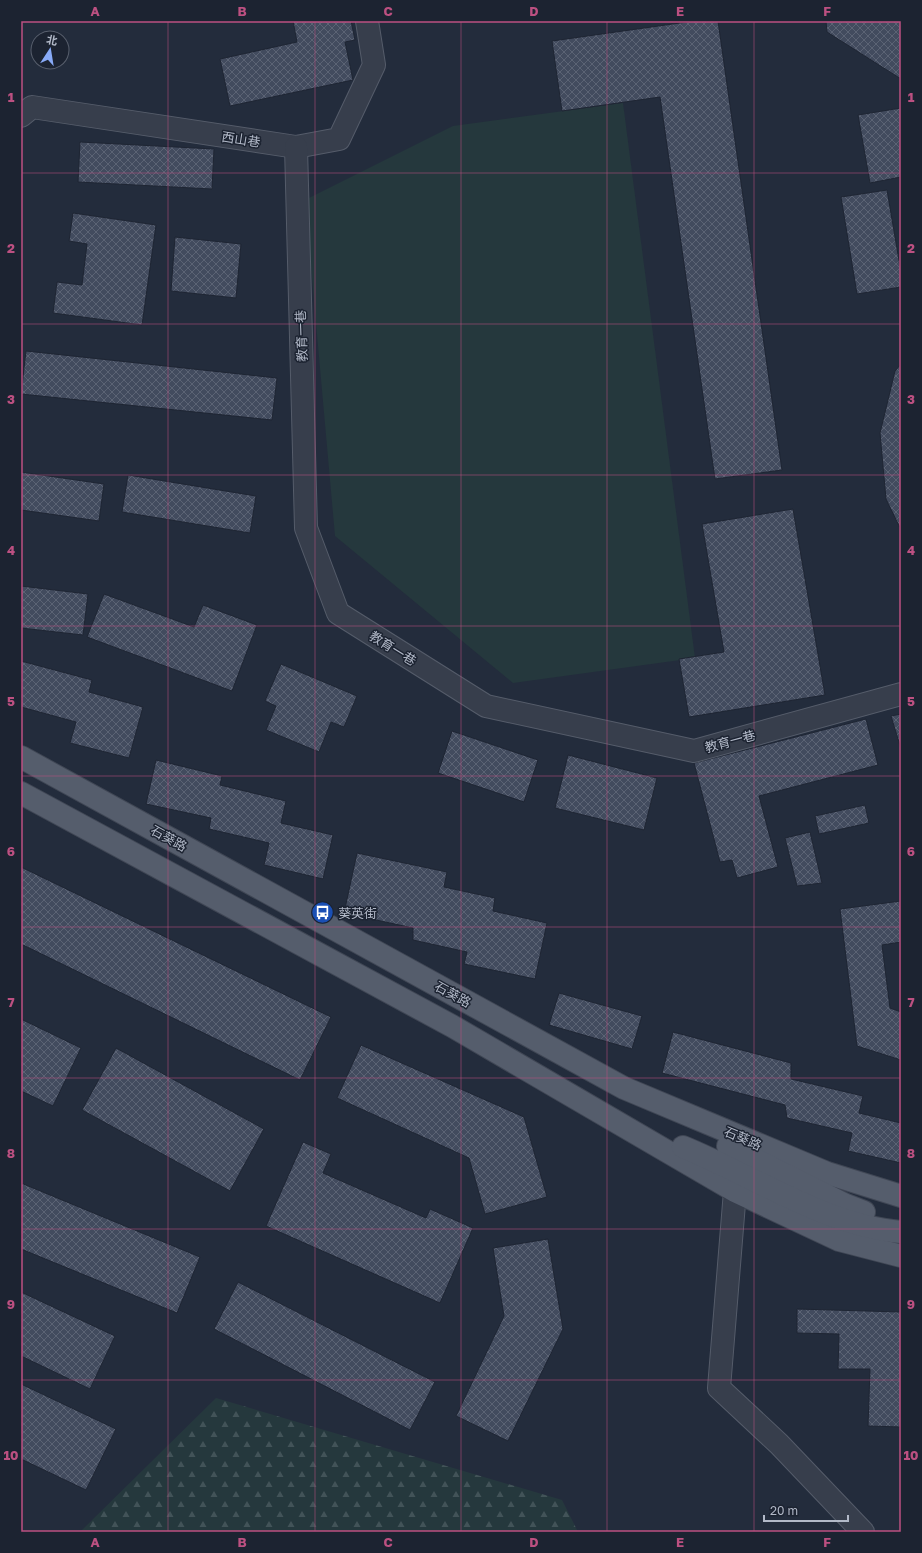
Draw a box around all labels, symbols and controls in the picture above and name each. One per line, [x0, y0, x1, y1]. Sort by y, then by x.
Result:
text: A [90, 3, 100, 19]
text: B [237, 3, 247, 19]
text: C [383, 3, 393, 19]
text: D [529, 3, 539, 19]
text: E [676, 3, 684, 19]
text: F [823, 3, 831, 19]
north arrow [30, 30, 70, 70]
text: 北 [45, 32, 59, 47]
text: 1 [8, 89, 15, 105]
text: 1 [908, 89, 915, 105]
street label: 西山巷 [220, 128, 262, 150]
text: 2 [7, 240, 15, 256]
text: 2 [907, 240, 915, 256]
street label: 教育一巷 [292, 310, 310, 362]
text: 3 [7, 391, 15, 407]
text: 3 [907, 391, 915, 407]
text: 4 [7, 542, 15, 558]
text: 4 [907, 542, 915, 558]
street label: 教育一巷 [367, 627, 419, 669]
text: 5 [7, 693, 15, 709]
text: 5 [907, 693, 915, 709]
street label: 教育一巷 [703, 727, 757, 755]
street label: 石葵路 [148, 822, 190, 854]
text: 6 [7, 843, 15, 859]
text: 6 [907, 843, 915, 859]
bus stop icon: 葵英街 [310, 900, 336, 926]
place label: 葵英街 [338, 905, 377, 921]
street label: 石葵路 [432, 978, 474, 1010]
text: 7 [7, 994, 15, 1010]
text: 7 [907, 994, 915, 1010]
street label: 石葵路 [722, 1123, 764, 1153]
text: 8 [7, 1145, 15, 1161]
text: 8 [907, 1145, 915, 1161]
text: 9 [7, 1296, 15, 1312]
text: 9 [907, 1296, 915, 1312]
text: 10 [3, 1447, 19, 1463]
text: 10 [903, 1447, 919, 1463]
scale bar [764, 1497, 848, 1523]
text: 20 m [770, 1503, 798, 1518]
text: A [90, 1534, 100, 1550]
text: B [237, 1534, 247, 1550]
text: C [383, 1534, 393, 1550]
text: D [529, 1534, 539, 1550]
text: E [676, 1534, 684, 1550]
text: F [823, 1534, 831, 1550]

